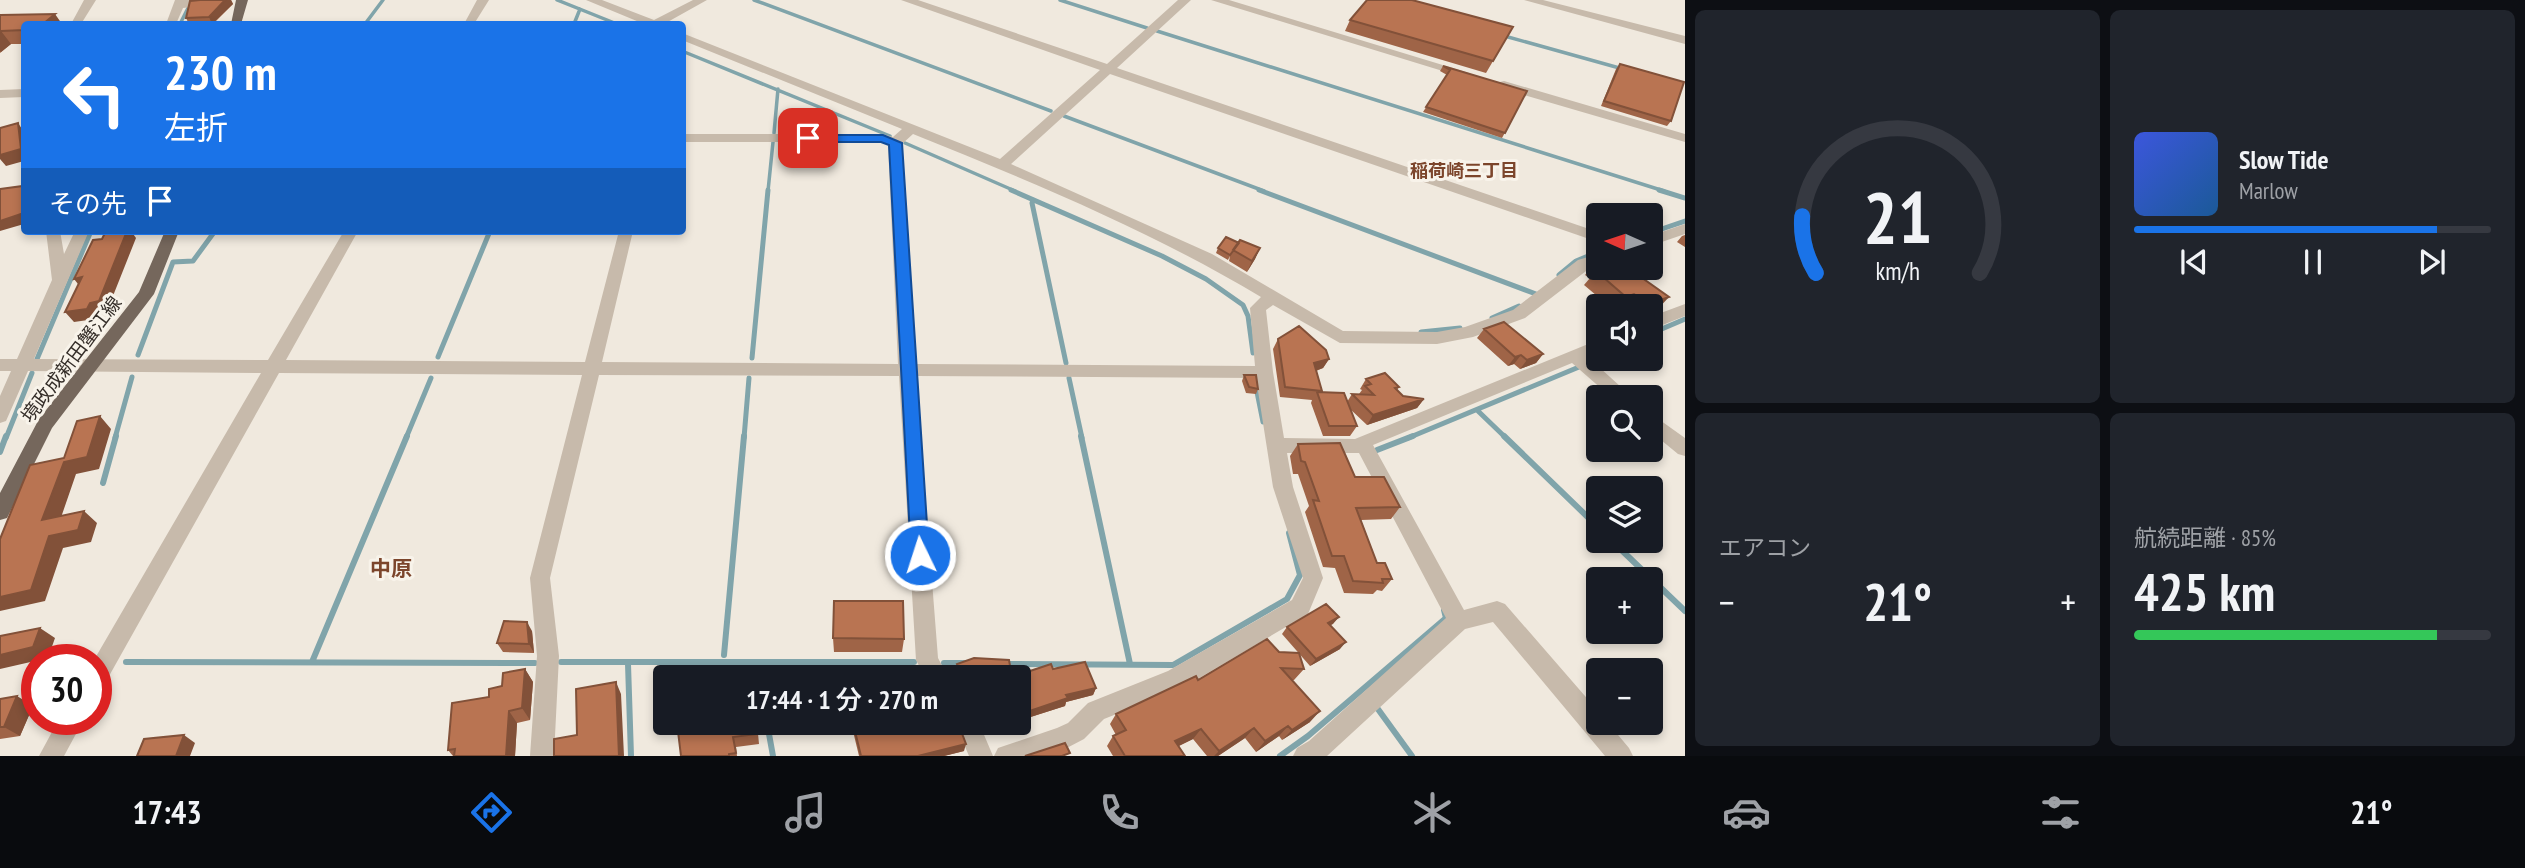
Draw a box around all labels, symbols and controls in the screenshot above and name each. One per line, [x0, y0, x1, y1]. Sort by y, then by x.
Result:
text: 230 m [164, 40, 277, 104]
icon: left [49, 49, 140, 140]
text: 左折 [164, 106, 228, 148]
pin [778, 108, 838, 168]
icon: arrive [789, 119, 827, 157]
text: Slow Tide [2239, 143, 2329, 176]
district label: 稲荷崎三丁目 [1410, 159, 1518, 182]
text: 21 [1863, 169, 1932, 263]
text: Marlow [2239, 176, 2298, 205]
icon: arrive [141, 182, 179, 220]
text: その先 [49, 187, 127, 220]
north arrow [1586, 203, 1662, 280]
map controls [1586, 203, 1663, 735]
icon: previous [2175, 243, 2213, 281]
icon: pause [2294, 243, 2332, 281]
icon: next [2413, 243, 2451, 281]
text: km/h [1875, 255, 1920, 287]
street label: 境政成新田蟹江線 [16, 291, 126, 427]
button: sound [1586, 294, 1663, 371]
button: search [1586, 385, 1663, 462]
button: layers [1586, 476, 1663, 553]
position arrow [883, 518, 957, 592]
text: 航続距離 · 85% [2134, 523, 2276, 552]
text: エアコン [1719, 533, 1811, 562]
district label: 中原 [370, 555, 412, 582]
text: 425 km [2134, 558, 2275, 625]
button: + [1586, 567, 1663, 644]
text: 21° [1863, 568, 1932, 635]
text: − [1719, 577, 1735, 626]
text: + [2060, 577, 2076, 626]
speed limit sign: 30 [21, 644, 112, 735]
button: − [1586, 658, 1663, 735]
text: 17:44 · 1 分 · 270 m [746, 683, 938, 716]
icon: directions [467, 788, 516, 837]
icon: music [781, 788, 830, 837]
icon: phone [1095, 788, 1144, 837]
icon: climate [1408, 788, 1457, 837]
icon: car [1722, 788, 1771, 837]
icon: filters [2036, 788, 2085, 837]
text: 17:43 [132, 791, 202, 833]
text: 21° [2350, 791, 2393, 833]

